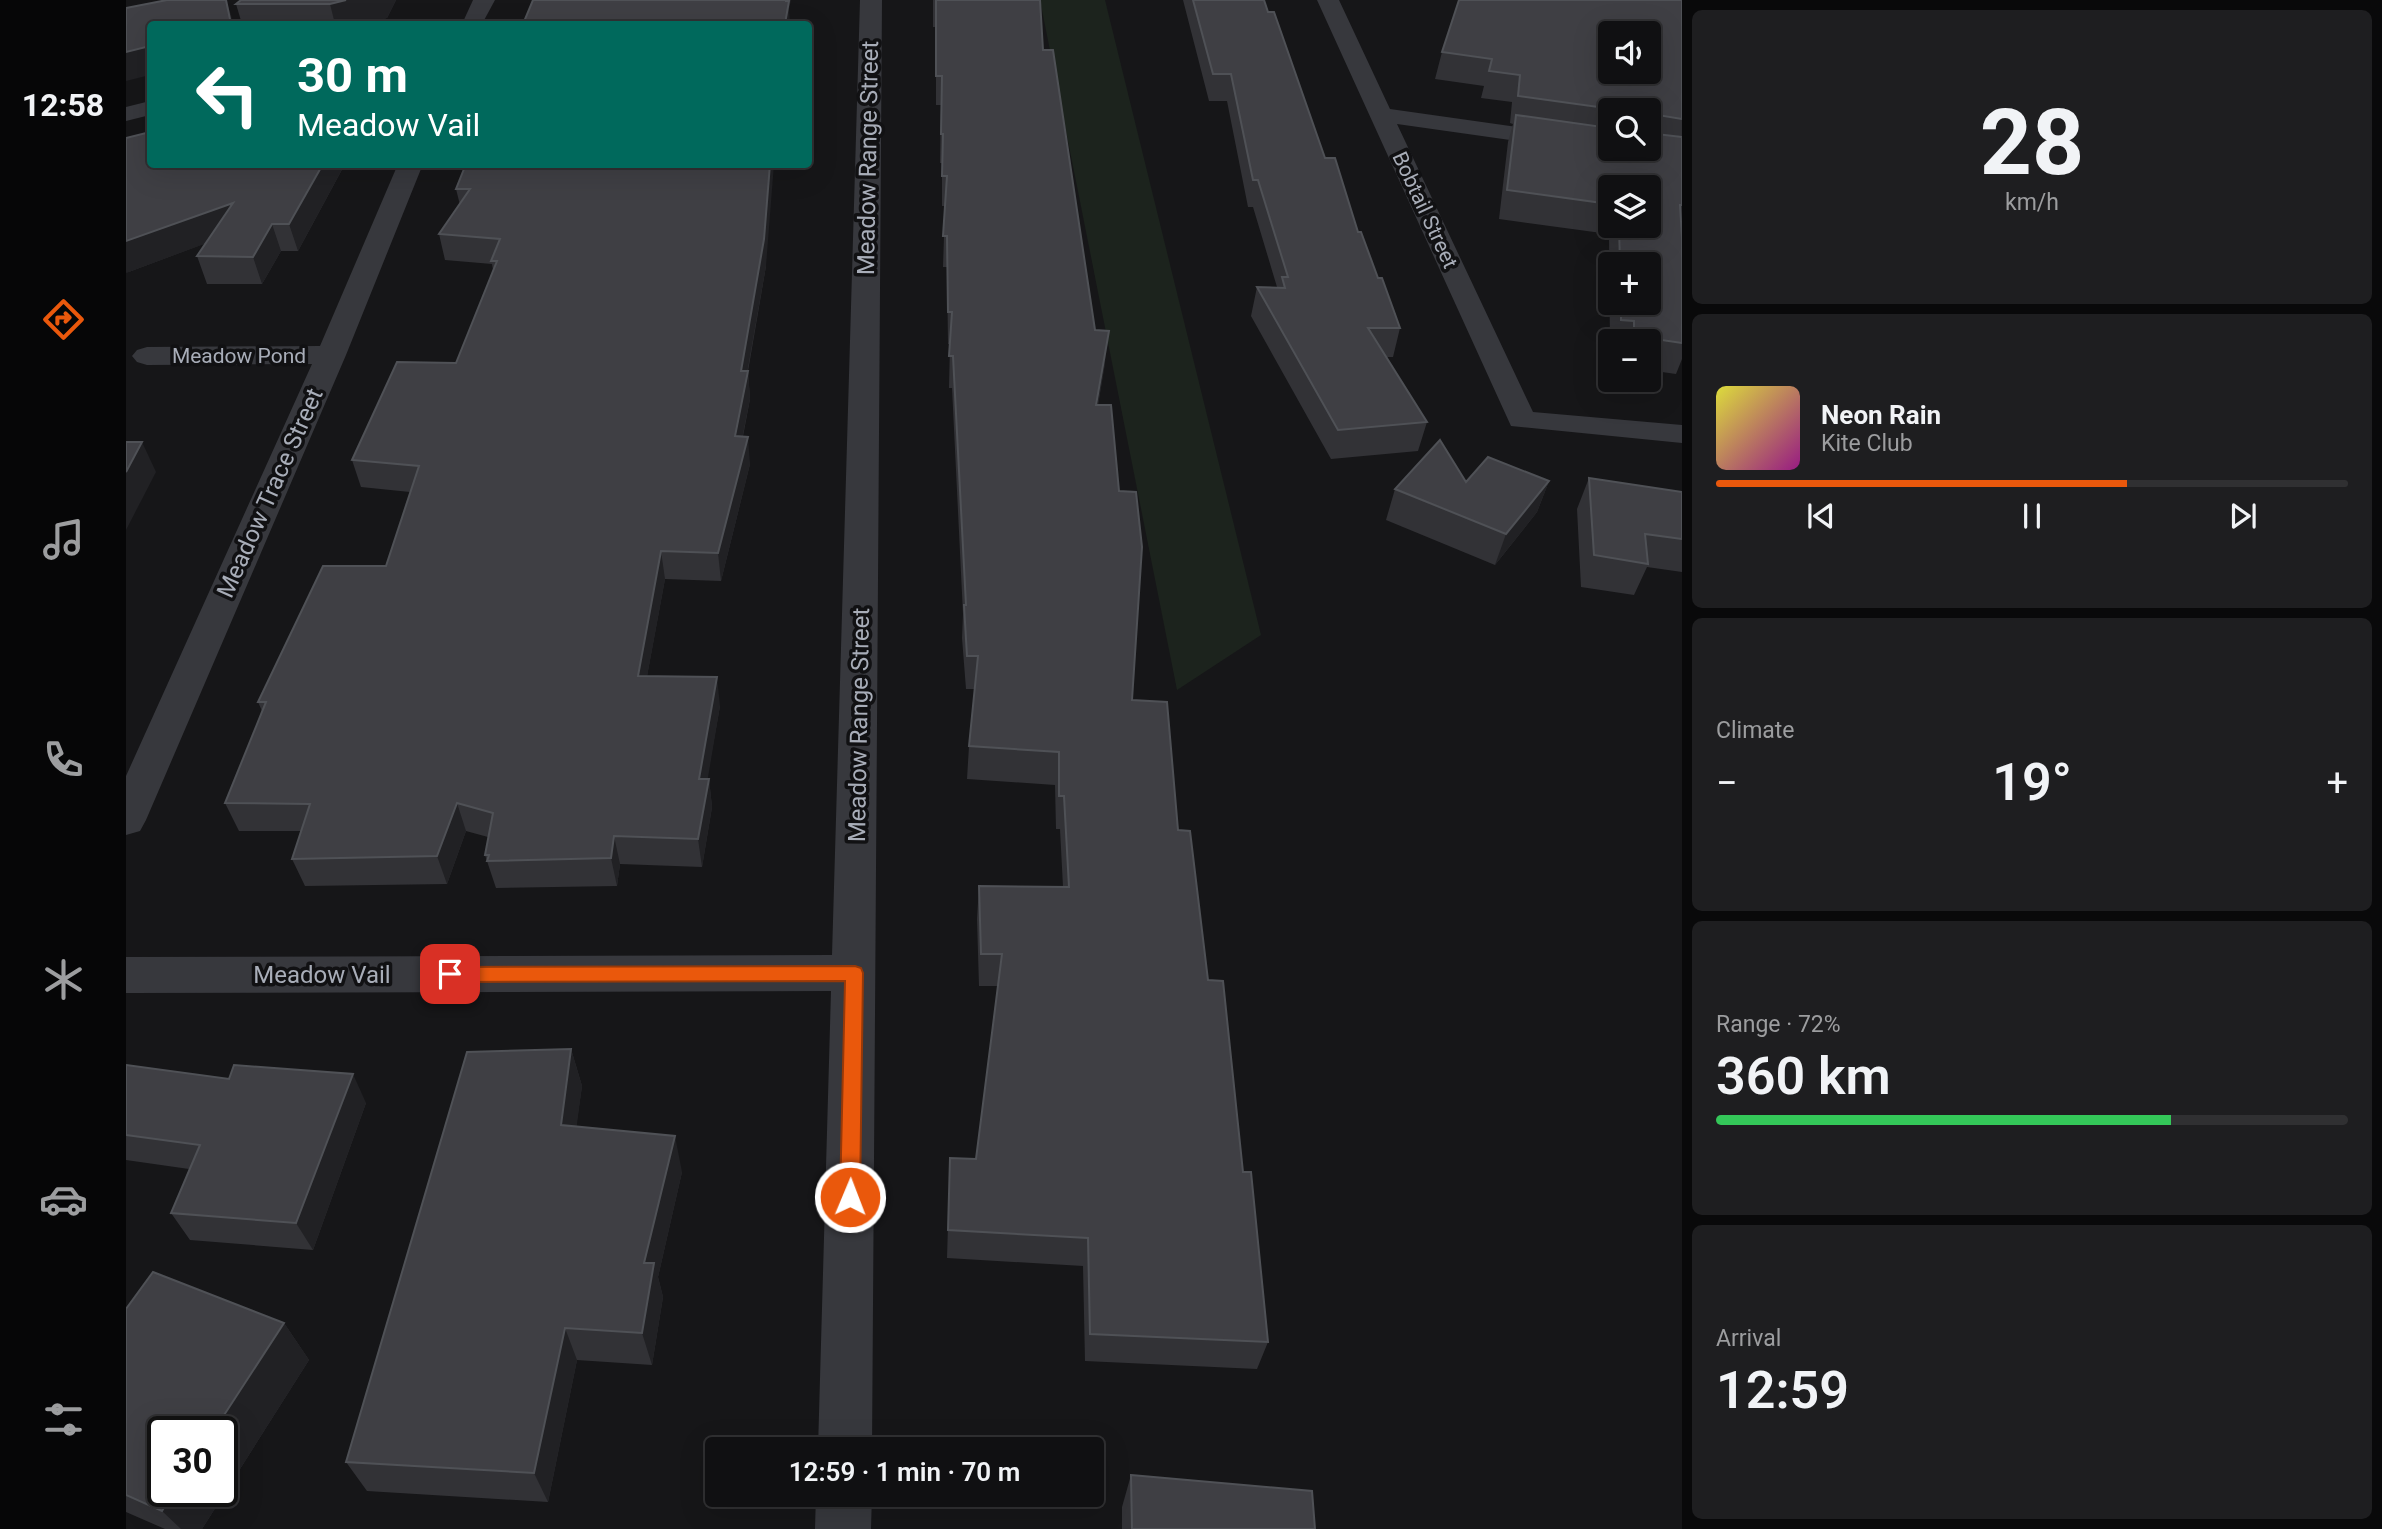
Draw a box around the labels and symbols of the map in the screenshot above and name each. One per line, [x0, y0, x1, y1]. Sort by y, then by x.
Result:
street label: Meadow Range Street [852, 40, 884, 275]
street label: Bobtail Street [1388, 148, 1463, 272]
street label: Meadow Pond [172, 344, 306, 368]
street label: Meadow Trace Street [211, 384, 329, 602]
street label: Meadow Range Street [843, 607, 875, 842]
pin [420, 944, 480, 1004]
street label: Meadow Vail [253, 961, 391, 989]
position arrow [813, 1160, 887, 1234]
speed limit sign: 30 [147, 1416, 238, 1507]

